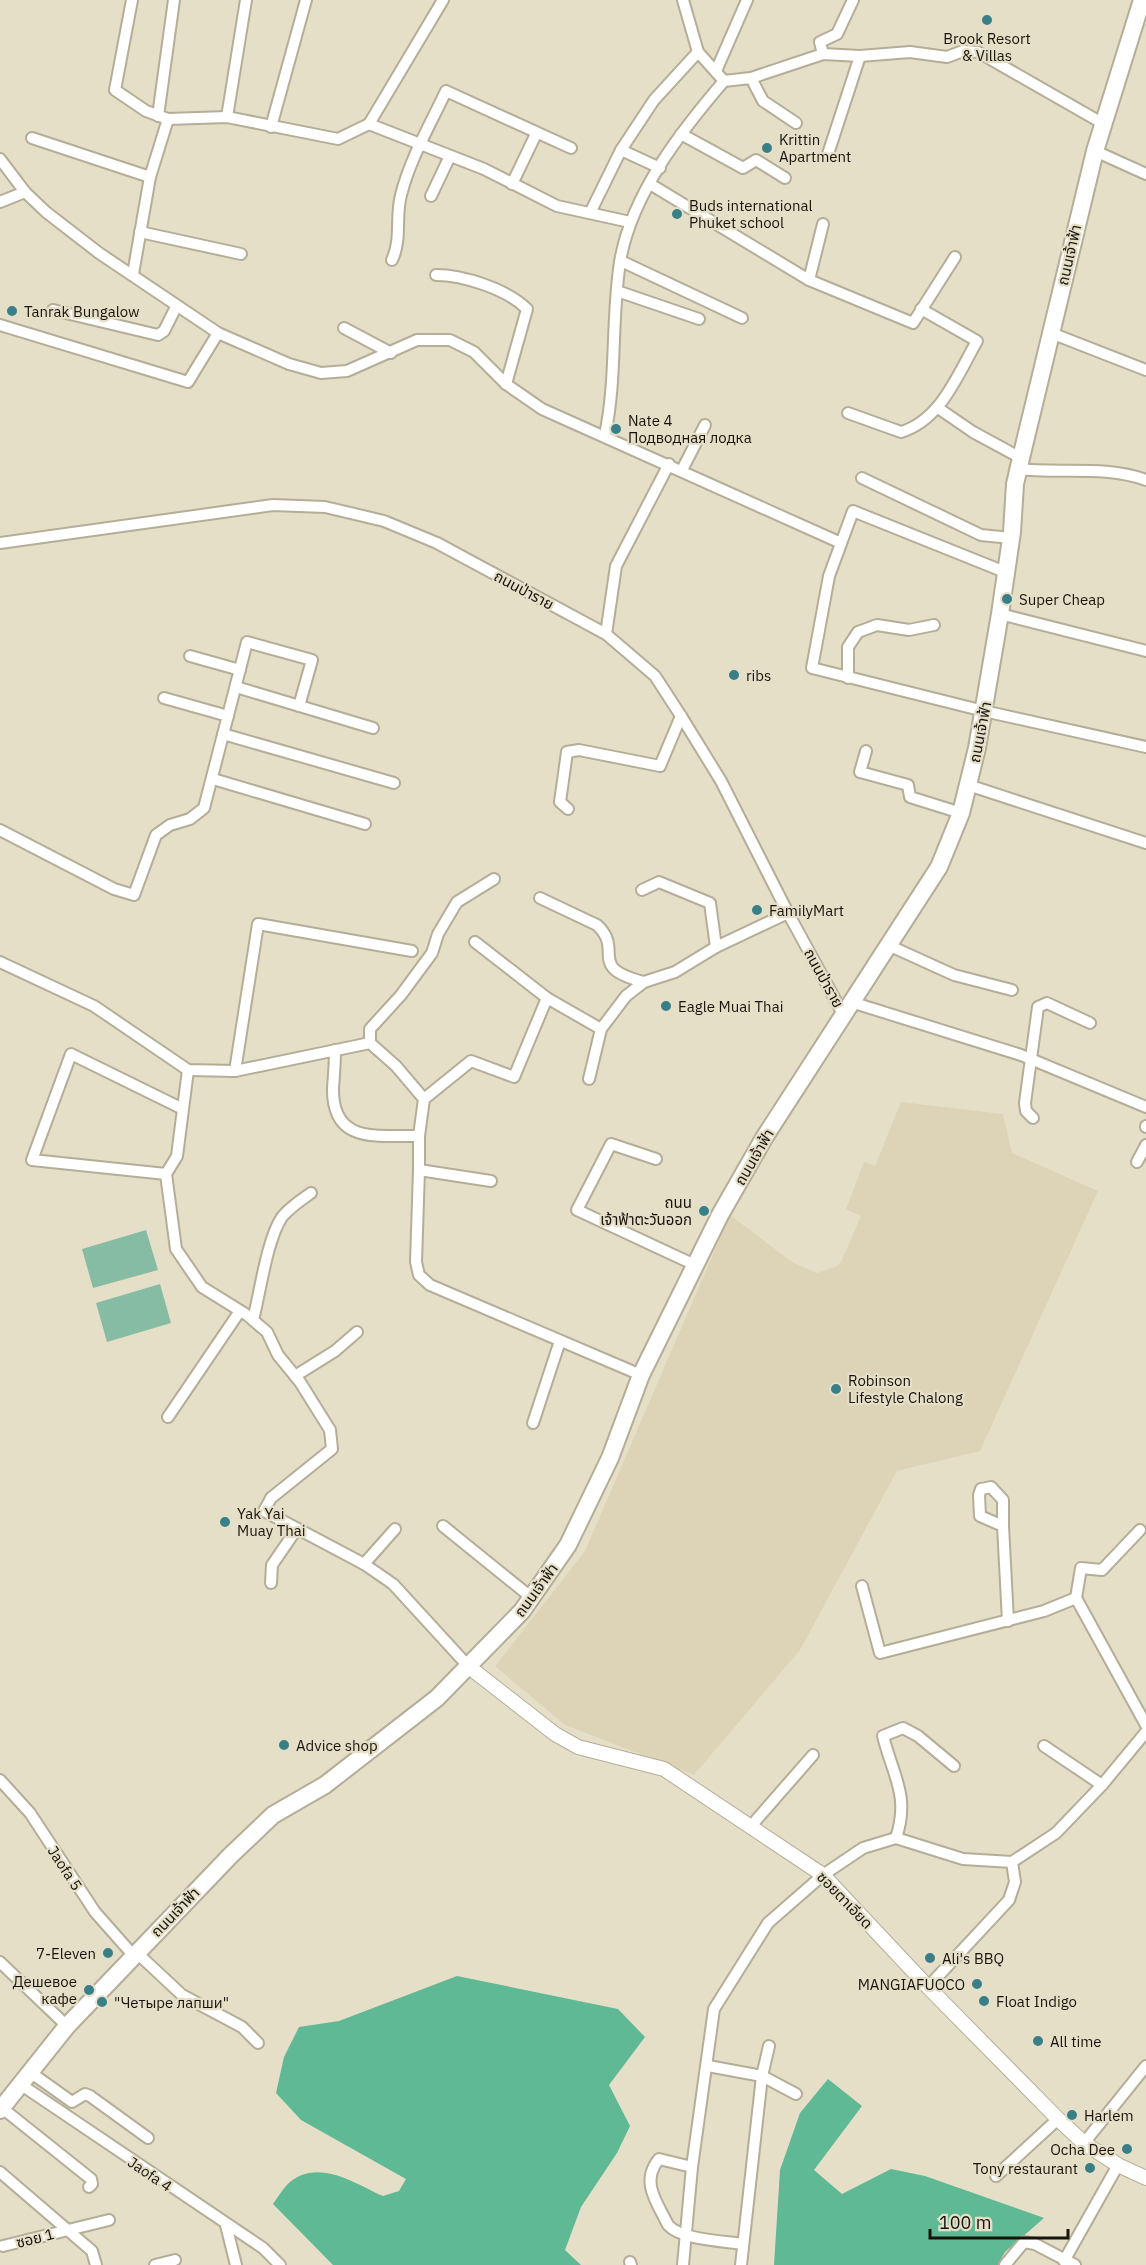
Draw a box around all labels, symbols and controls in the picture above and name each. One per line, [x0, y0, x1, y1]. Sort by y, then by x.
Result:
marker: Brook Resort & Villas [980, 13, 994, 27]
place label: Brook Resort & Villas [943, 29, 1031, 65]
place label: Krittin Apartment [779, 130, 851, 166]
marker: Krittin Apartment [760, 141, 774, 155]
place label: Buds international Phuket school [689, 196, 813, 232]
marker: Buds international Phuket school [670, 207, 684, 221]
street label: ถนนเจ้าฟ้า [1053, 223, 1085, 287]
place label: Tanrak Bungalow [24, 302, 140, 321]
marker: Tanrak Bungalow [5, 304, 19, 318]
place label: Nate 4 Подводная лодка [628, 411, 752, 447]
marker: Nate 4 Подводная лодка [609, 422, 623, 436]
street label: ถนนป่าราย [491, 566, 557, 614]
place label: Super Cheap [1019, 590, 1105, 609]
marker: Super Cheap [1000, 592, 1014, 606]
place label: ribs [746, 666, 771, 685]
marker: ribs [727, 668, 741, 682]
street label: ถนนเจ้าฟ้า [965, 700, 995, 764]
place label: FamilyMart [769, 901, 844, 920]
marker: FamilyMart [750, 903, 764, 917]
street label: ถนนป่าราย [800, 945, 848, 1011]
place label: Eagle Muai Thai [678, 997, 783, 1016]
marker: Eagle Muai Thai [659, 999, 673, 1013]
street label: ถนนเจ้าฟ้า [730, 1125, 778, 1189]
place label: ถนน เจ้าฟ้าตะวันออก [600, 1193, 692, 1229]
marker: ถนน เจ้าฟ้าตะวันออก [697, 1204, 711, 1218]
place label: Robinson Lifestyle Chalong [848, 1371, 963, 1407]
marker: Robinson Lifestyle Chalong [829, 1382, 843, 1396]
place label: Yak Yai Muay Thai [237, 1504, 306, 1540]
marker: Yak Yai Muay Thai [218, 1515, 232, 1529]
street label: ถนนเจ้าฟ้า [510, 1559, 562, 1621]
place label: Advice shop [296, 1736, 378, 1755]
marker: Advice shop [277, 1738, 291, 1752]
street label: Jaofa 5 [44, 1842, 86, 1894]
street label: ซอยตาเอียด [813, 1867, 877, 1933]
street label: ถนนเจ้าฟ้า [147, 1883, 203, 1941]
place label: 7-Eleven [36, 1944, 96, 1963]
marker: 7-Eleven [101, 1946, 115, 1960]
place label: Ali's BBQ [942, 1949, 1004, 1968]
marker: Ali's BBQ [923, 1951, 937, 1965]
place label: Дешевое кафе [13, 1972, 77, 2008]
place label: MANGIAFUOCO [858, 1975, 965, 1994]
marker: MANGIAFUOCO [970, 1977, 984, 1991]
marker: Дешевое кафе [82, 1983, 96, 1997]
place label: Float Indigo [996, 1992, 1077, 2011]
place label: "Четыре лапши" [114, 1993, 229, 2012]
marker: Float Indigo [977, 1994, 991, 2008]
marker: "Четыре лапши" [95, 1995, 109, 2009]
place label: All time [1050, 2032, 1102, 2051]
marker: All time [1031, 2034, 1045, 2048]
place label: Harlem [1084, 2106, 1134, 2125]
marker: Harlem [1065, 2108, 1079, 2122]
place label: Ocha Dee [1050, 2140, 1115, 2159]
marker: Ocha Dee [1120, 2142, 1134, 2156]
street label: Jaofa 4 [124, 2152, 176, 2196]
place label: Tony restaurant [973, 2159, 1078, 2178]
marker: Tony restaurant [1083, 2161, 1097, 2175]
scale bar [930, 2202, 1068, 2240]
text: 100 m [939, 2211, 991, 2234]
street label: ซอย 1 [14, 2224, 56, 2252]

